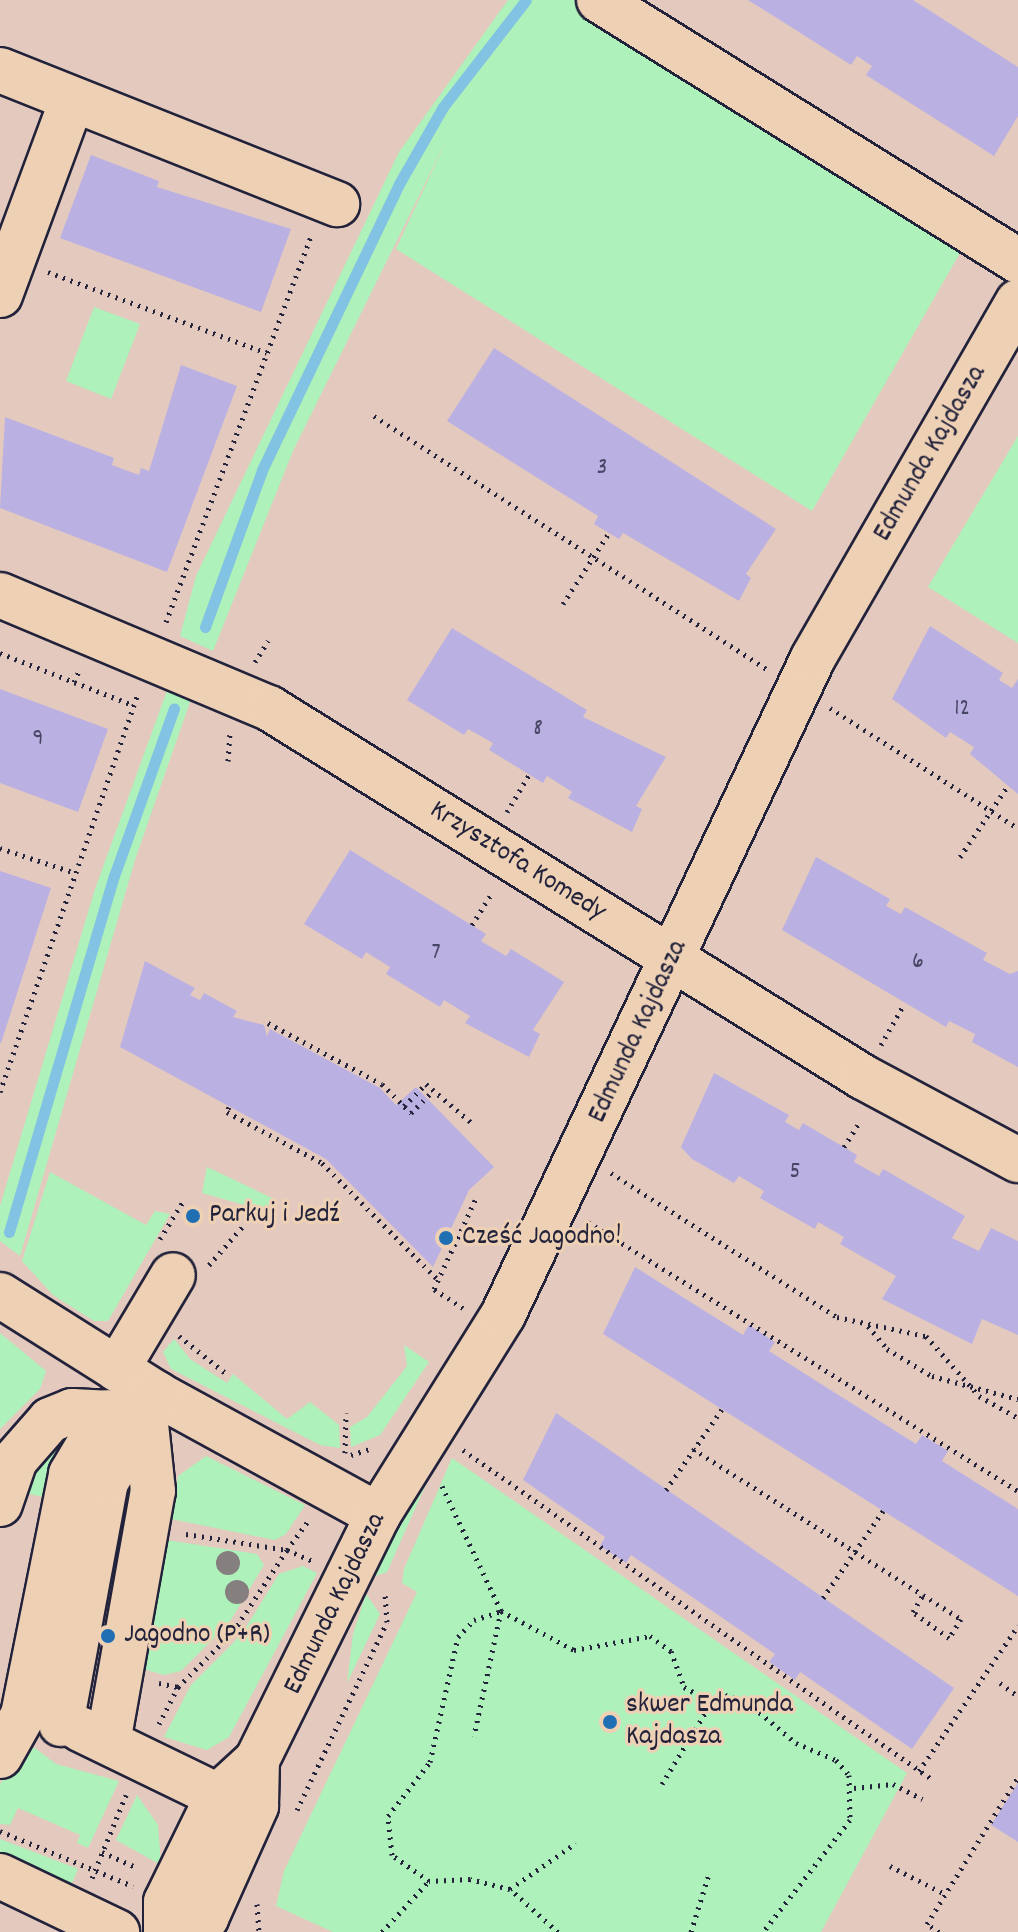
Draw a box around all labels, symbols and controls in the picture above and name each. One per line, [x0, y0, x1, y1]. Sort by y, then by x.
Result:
street label: Edmunda Kajdasza [867, 360, 995, 548]
house number: 3 [597, 455, 607, 483]
house number: 12 [954, 696, 970, 724]
house number: 8 [533, 716, 543, 744]
house number: 9 [33, 726, 43, 754]
street label: Krzysztofa Komedy [423, 794, 611, 930]
street label: Edmunda Kajdasza [582, 935, 696, 1129]
house number: 7 [431, 940, 441, 968]
house number: 6 [912, 949, 924, 977]
house number: 5 [789, 1159, 801, 1187]
place label: Parkuj i Jedź [209, 1199, 339, 1233]
marker: Parkuj i Jedź [184, 1207, 202, 1225]
place label: Cześć Jagodno! [462, 1221, 621, 1255]
marker: Cześć Jagodno! [437, 1229, 455, 1247]
street label: Edmunda Kajdasza [278, 1508, 394, 1700]
place label: Jagodno (P+R) [124, 1619, 270, 1653]
marker: Jagodno (P+R) [99, 1627, 117, 1645]
place label: skwer Edmunda Kajdasza [626, 1689, 793, 1755]
marker: skwer Edmunda Kajdasza [601, 1713, 619, 1731]

